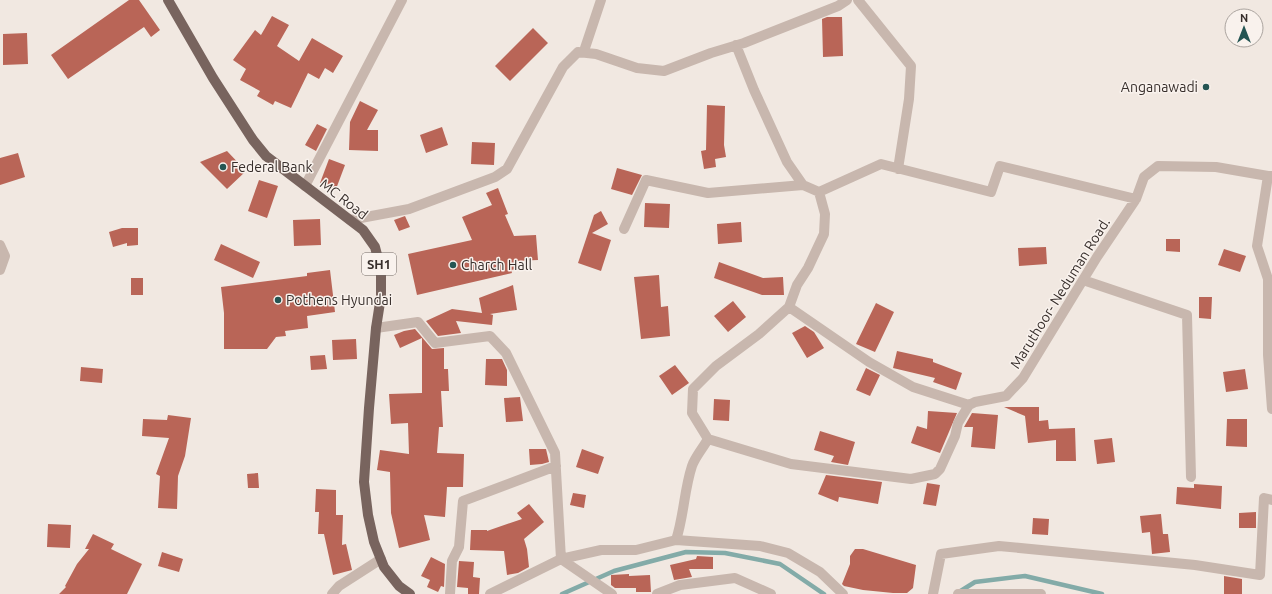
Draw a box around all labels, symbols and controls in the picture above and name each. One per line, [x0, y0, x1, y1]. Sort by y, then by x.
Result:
north arrow [1224, 8, 1264, 48]
text: N [1240, 12, 1248, 24]
place label: Anganawadi [1121, 79, 1198, 95]
marker: Anganawadi [1201, 82, 1211, 92]
place label: Federal Bank [231, 159, 313, 175]
marker: Federal Bank [218, 162, 228, 172]
street label: MC Road [317, 175, 371, 223]
street label: Maruthoor- Neduman Road. [1007, 215, 1113, 371]
road number: SH1 [362, 253, 396, 275]
place label: Charch Hall [461, 257, 532, 273]
marker: Charch Hall [448, 260, 458, 270]
place label: Pothens Hyundai [286, 292, 392, 308]
marker: Pothens Hyundai [273, 295, 283, 305]

